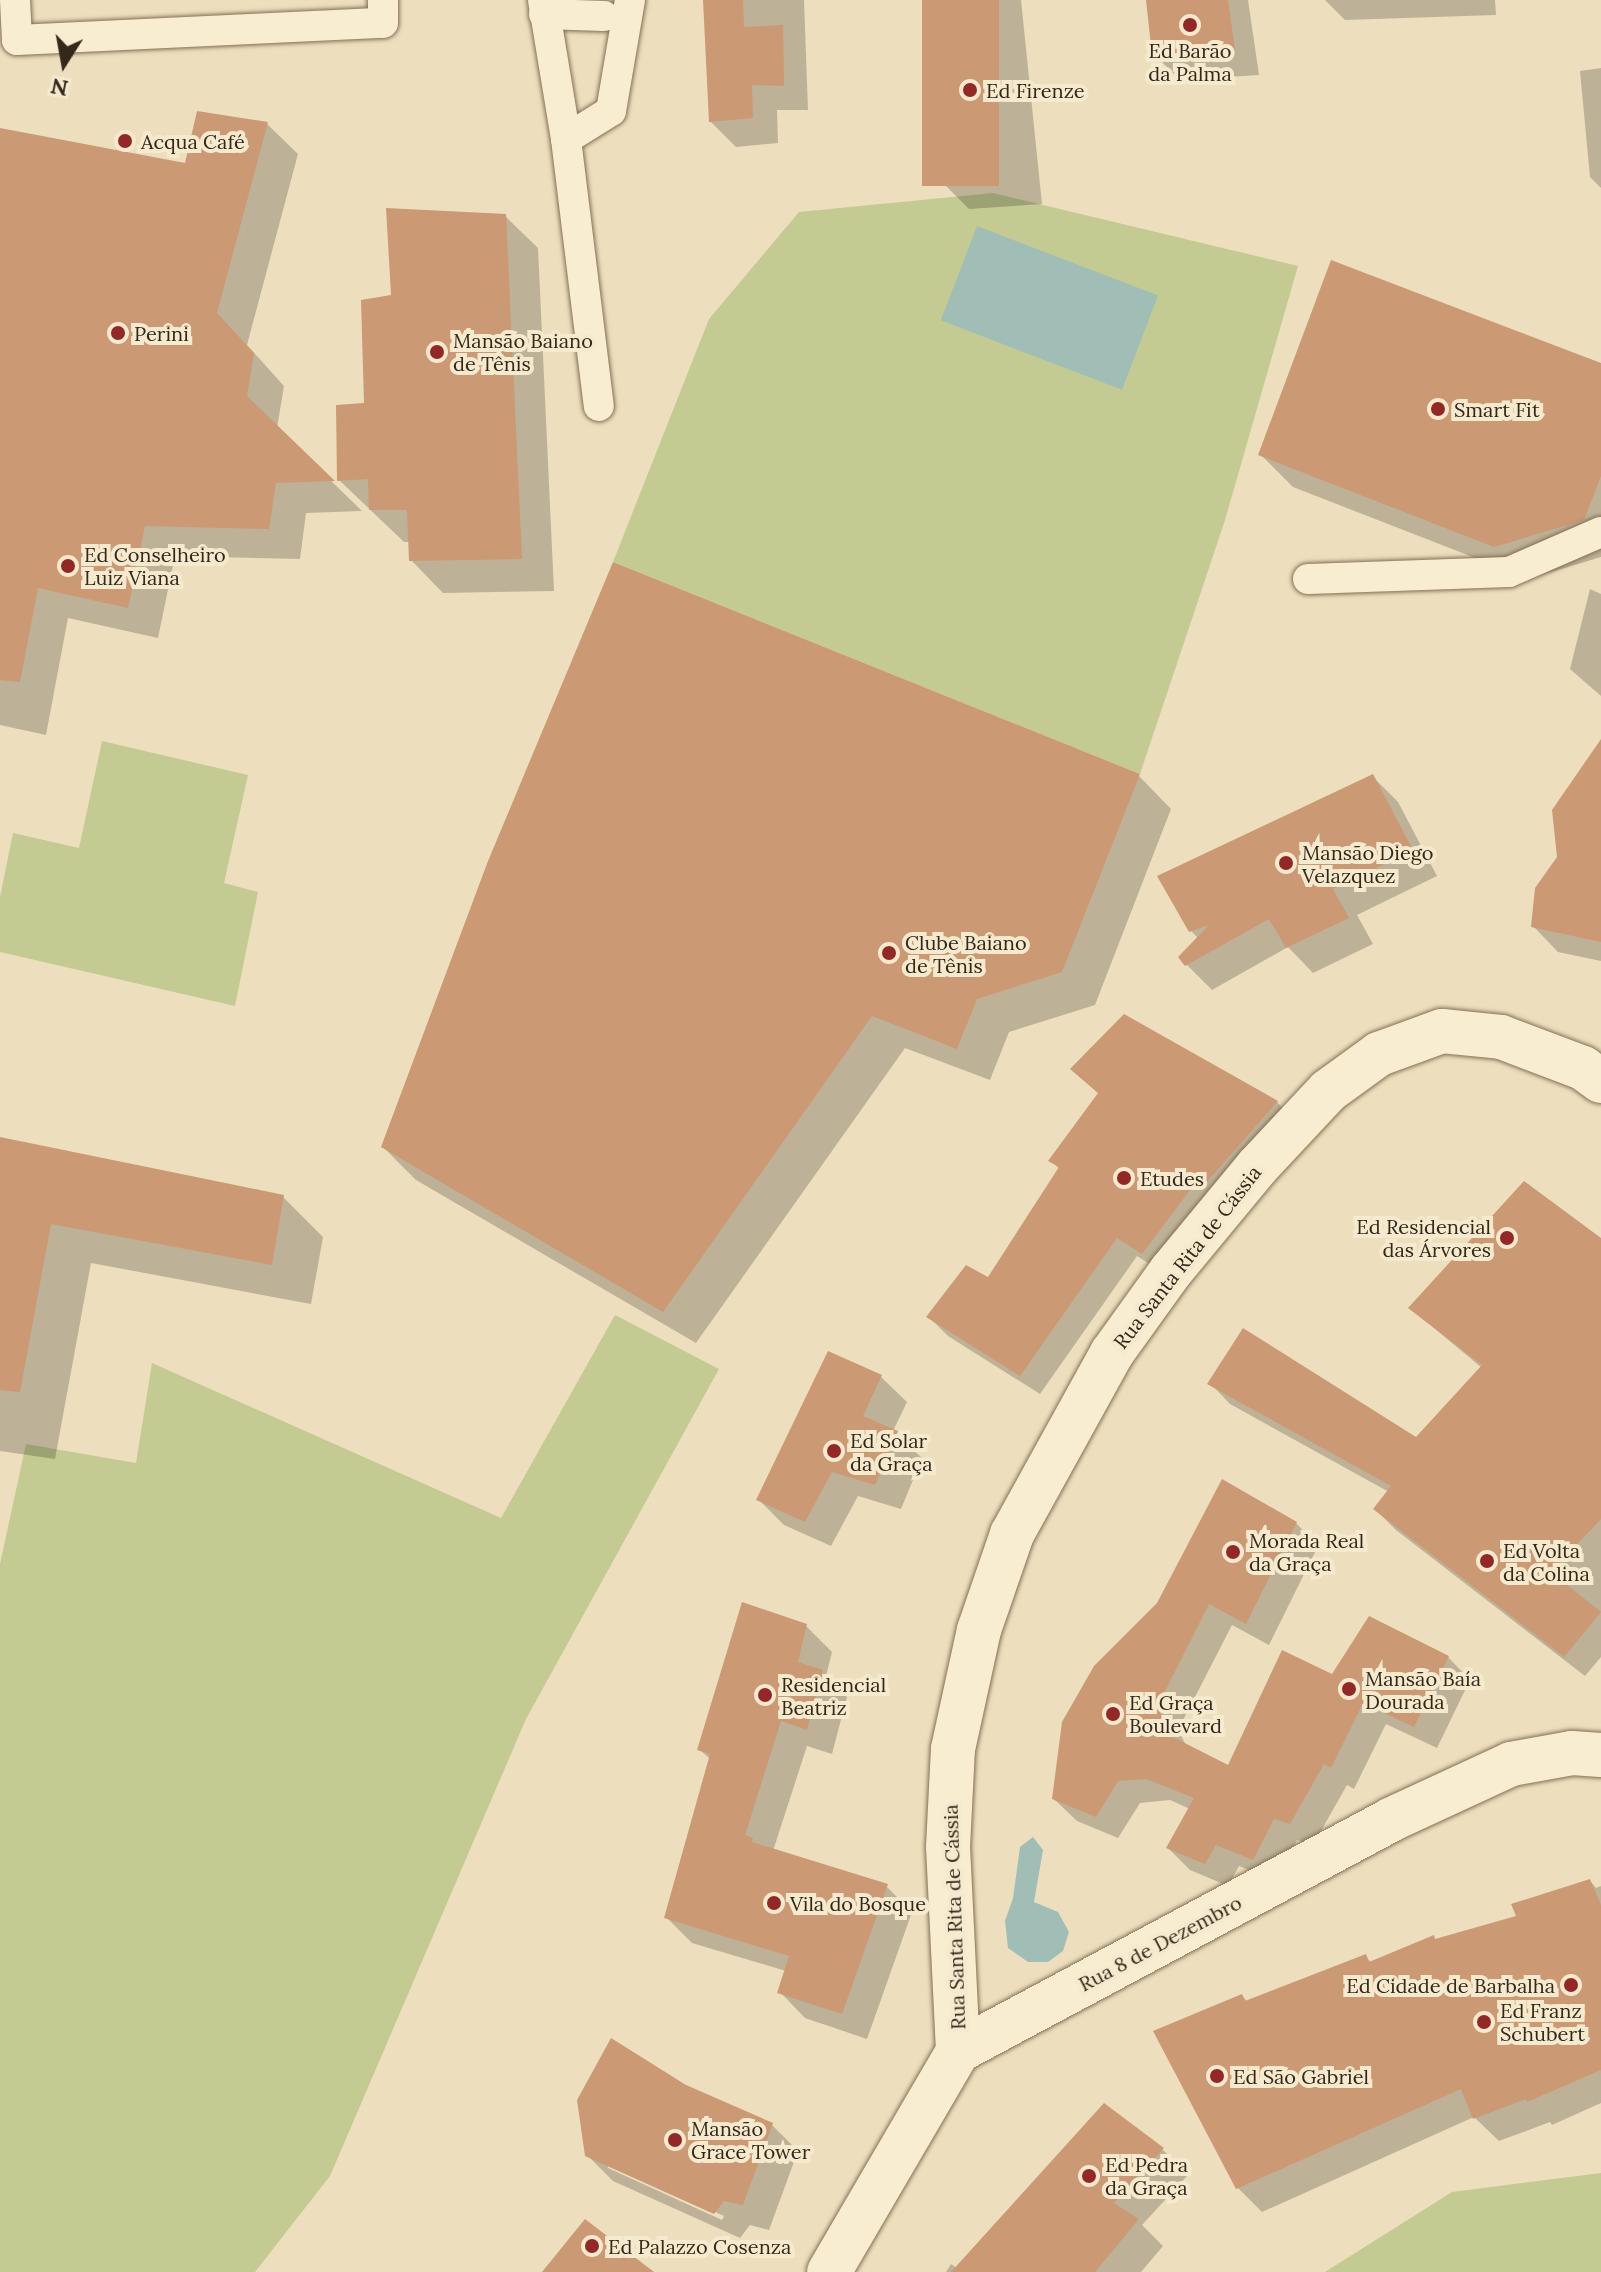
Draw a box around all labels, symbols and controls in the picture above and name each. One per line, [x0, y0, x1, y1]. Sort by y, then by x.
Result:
marker: Ed Barão da Palma [1181, 16, 1199, 34]
north arrow [24, 24, 104, 104]
place label: Ed Barão da Palma [1148, 38, 1232, 85]
text: N [48, 72, 70, 103]
place label: Ed Firenze [986, 78, 1085, 102]
marker: Ed Firenze [961, 81, 979, 99]
place label: Acqua Café [141, 129, 245, 153]
marker: Acqua Café [116, 132, 134, 150]
place label: Perini [134, 321, 189, 345]
marker: Perini [109, 324, 127, 342]
place label: Mansão Baiano de Tênis [453, 328, 593, 375]
marker: Mansão Baiano de Tênis [428, 343, 446, 361]
place label: Smart Fit [1454, 397, 1540, 421]
marker: Smart Fit [1429, 400, 1447, 418]
place label: Ed Conselheiro Luiz Viana [84, 542, 226, 589]
marker: Ed Conselheiro Luiz Viana [59, 557, 77, 575]
place label: Mansão Diego Velazquez [1302, 840, 1433, 887]
marker: Mansão Diego Velazquez [1277, 854, 1295, 872]
place label: Clube Baiano de Tênis [905, 930, 1027, 977]
marker: Clube Baiano de Tênis [880, 944, 898, 962]
street label: Rua Santa Rita de Cássia [1108, 1161, 1266, 1353]
place label: Etudes [1140, 1166, 1204, 1190]
marker: Etudes [1115, 1169, 1133, 1187]
place label: Ed Residencial das Árvores [1356, 1214, 1491, 1261]
marker: Ed Residencial das Árvores [1498, 1229, 1516, 1247]
place label: Ed Solar da Graça [850, 1428, 933, 1475]
marker: Ed Solar da Graça [825, 1442, 843, 1460]
place label: Morada Real da Graça [1249, 1528, 1364, 1575]
place label: Ed Volta da Colina [1503, 1538, 1590, 1585]
marker: Morada Real da Graça [1224, 1543, 1242, 1561]
marker: Ed Volta da Colina [1478, 1552, 1496, 1570]
place label: Mansão Baía Dourada [1365, 1666, 1481, 1713]
place label: Residencial Beatriz [781, 1672, 886, 1719]
marker: Mansão Baía Dourada [1340, 1680, 1358, 1698]
marker: Residencial Beatriz [756, 1686, 774, 1704]
place label: Ed Graça Boulevard [1129, 1690, 1222, 1737]
marker: Ed Graça Boulevard [1104, 1705, 1122, 1723]
street label: Rua Santa Rita de Cássia [938, 1804, 970, 2030]
street label: Rua 8 de Dezembro [1074, 1890, 1246, 1996]
place label: Vila do Bosque [790, 1891, 926, 1915]
marker: Vila do Bosque [765, 1894, 783, 1912]
place label: Ed Cidade de Barbalha [1346, 1973, 1555, 1997]
marker: Ed Cidade de Barbalha [1562, 1976, 1580, 1994]
place label: Ed Franz Schubert [1500, 1998, 1585, 2045]
marker: Ed Franz Schubert [1475, 2013, 1493, 2031]
place label: Ed São Gabriel [1233, 2064, 1369, 2088]
marker: Ed São Gabriel [1208, 2067, 1226, 2085]
place label: Mansão Grace Tower [691, 2116, 810, 2163]
marker: Mansão Grace Tower [666, 2131, 684, 2149]
place label: Ed Pedra da Graça [1105, 2152, 1188, 2199]
marker: Ed Pedra da Graça [1080, 2167, 1098, 2185]
place label: Ed Palazzo Cosenza [608, 2234, 791, 2258]
marker: Ed Palazzo Cosenza [583, 2237, 601, 2255]

